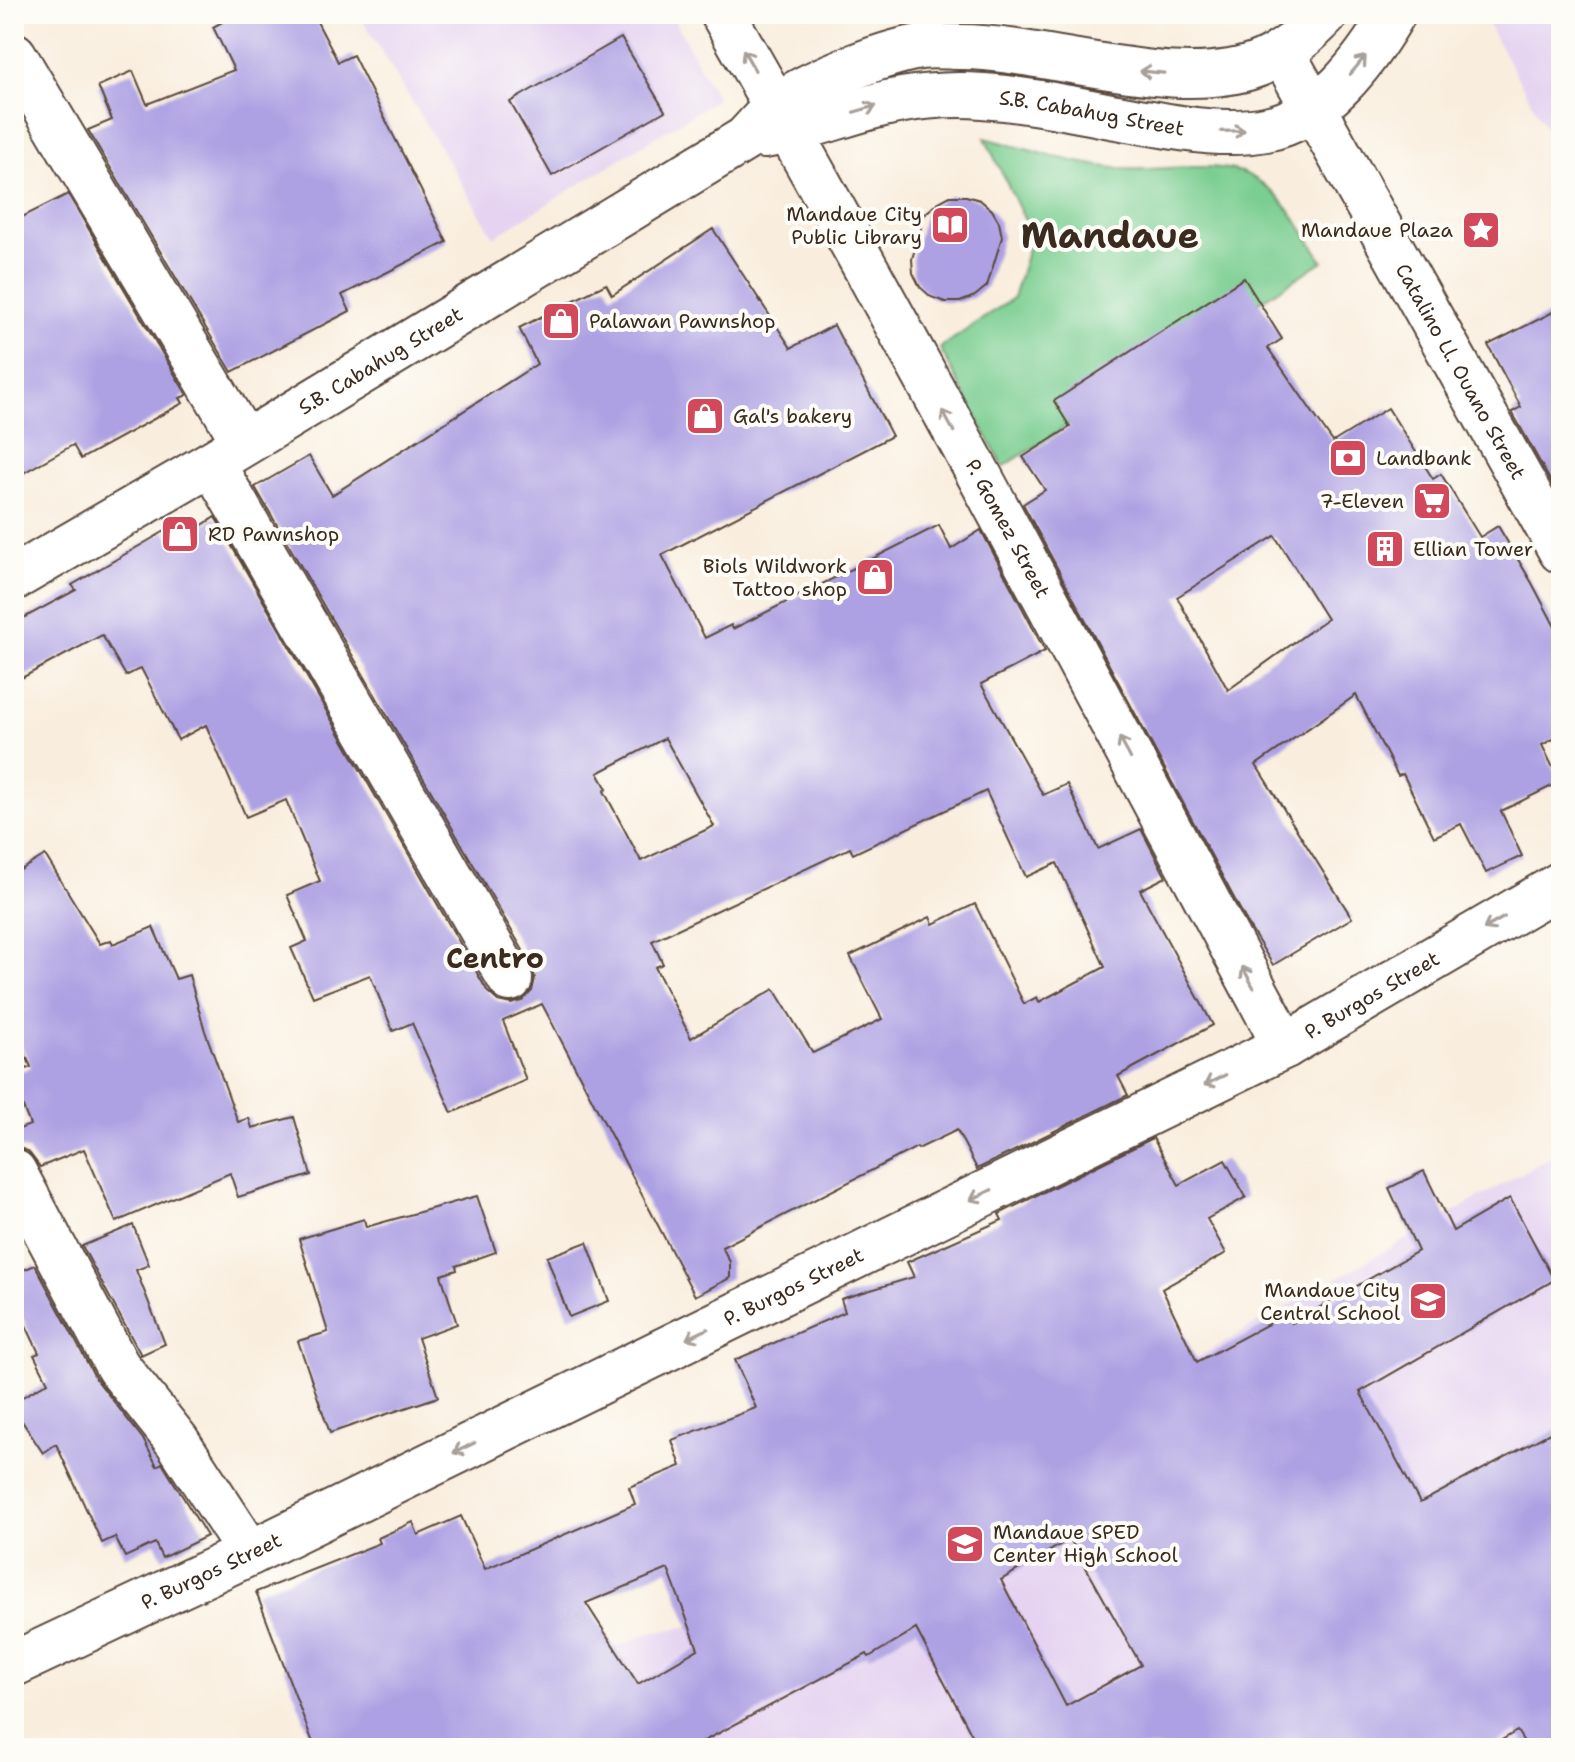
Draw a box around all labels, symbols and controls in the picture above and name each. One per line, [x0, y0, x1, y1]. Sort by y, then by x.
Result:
one-way arrow [741, 49, 756, 73]
one-way arrow [1349, 55, 1367, 76]
one-way arrow [1139, 64, 1166, 79]
street label: S.B. Cabahug Street [998, 84, 1186, 141]
one-way arrow [851, 101, 877, 116]
one-way arrow [1219, 124, 1246, 139]
place label: Mandaue City Public Library [786, 201, 922, 250]
library icon: Mandaue City Public Library [929, 204, 971, 246]
place icon: Mandaue Plaza [1460, 209, 1502, 251]
district label: Mandaue [1021, 211, 1199, 260]
place label: Mandaue Plaza [1301, 217, 1454, 243]
street label: Catalino Ll. Ouano Street [1390, 259, 1531, 484]
shop icon: Palawan Pawnshop [540, 300, 582, 342]
street label: S.B. Cabahug Street [293, 301, 467, 420]
place label: Palawan Pawnshop [589, 308, 775, 334]
shop icon: Gal's bakery [684, 395, 726, 437]
place label: Gal's bakery [733, 403, 852, 429]
one-way arrow [939, 410, 955, 434]
bank icon: Landbank [1327, 437, 1369, 479]
place label: Landbank [1376, 445, 1472, 471]
street label: P. Gomez Street [960, 454, 1056, 602]
supermarket icon: 7-Eleven [1411, 480, 1453, 522]
place label: 7-Eleven [1320, 488, 1404, 514]
shop icon: RD Pawnshop [159, 513, 201, 555]
place label: RD Pawnshop [208, 521, 339, 547]
building icon: Ellian Tower [1364, 528, 1406, 570]
place label: Ellian Tower [1413, 536, 1533, 562]
place label: Biols Wildwork Tattoo shop [703, 553, 847, 602]
shop icon: Biols Wildwork Tattoo shop [854, 556, 896, 598]
one-way arrow [1117, 737, 1133, 760]
one-way arrow [1483, 915, 1506, 931]
district label: Centro [446, 939, 544, 977]
street label: P. Burgos Street [1300, 945, 1444, 1045]
one-way arrow [1239, 966, 1255, 990]
one-way arrow [1203, 1073, 1227, 1089]
one-way arrow [970, 1188, 994, 1203]
street label: P. Burgos Street [719, 1242, 868, 1332]
place label: Mandaue City Central School [1260, 1277, 1400, 1326]
school or university icon: Mandaue City Central School [1407, 1280, 1449, 1322]
one-way arrow [686, 1327, 710, 1342]
one-way arrow [452, 1441, 476, 1456]
place label: Mandaue SPED Center High School [993, 1519, 1178, 1568]
school or university icon: Mandaue SPED Center High School [944, 1523, 986, 1565]
street label: P. Burgos Street [137, 1527, 286, 1615]

